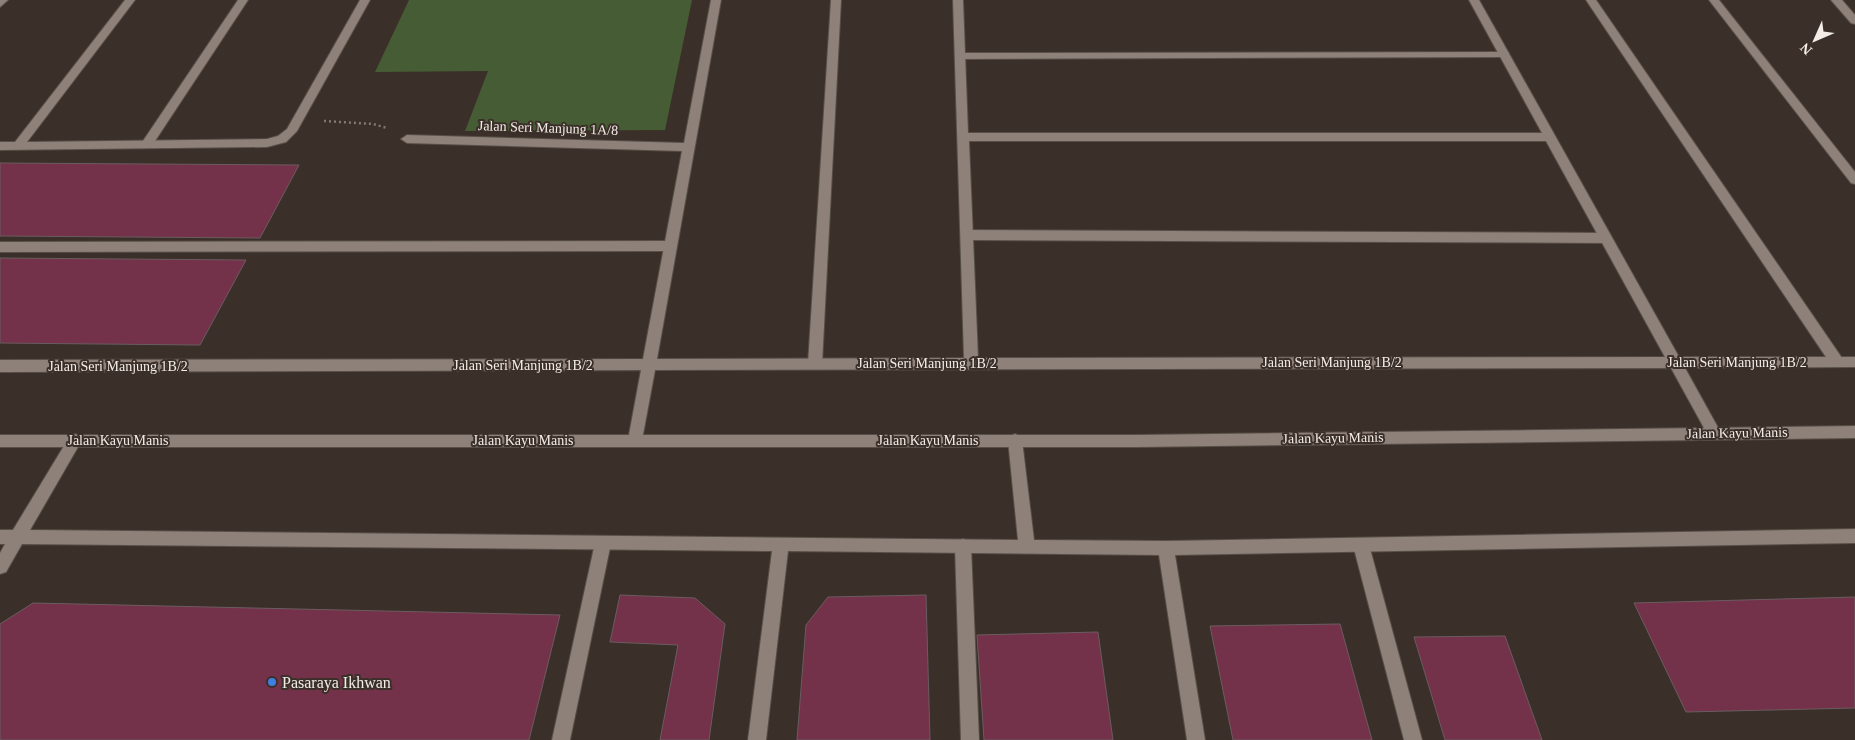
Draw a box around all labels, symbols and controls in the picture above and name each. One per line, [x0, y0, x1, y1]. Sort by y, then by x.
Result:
north arrow [1790, 15, 1840, 65]
text: N [1797, 40, 1815, 58]
street label: Jalan Seri Manjung 1A/8 [478, 118, 618, 138]
street label: Jalan Seri Manjung 1B/2 [1262, 355, 1402, 370]
street label: Jalan Seri Manjung 1B/2 [1667, 355, 1807, 370]
street label: Jalan Seri Manjung 1B/2 [857, 356, 997, 371]
street label: Jalan Seri Manjung 1B/2 [453, 358, 593, 373]
street label: Jalan Seri Manjung 1B/2 [48, 359, 188, 374]
street label: Jalan Kayu Manis [1686, 425, 1788, 441]
street label: Jalan Kayu Manis [1282, 430, 1384, 446]
street label: Jalan Kayu Manis [67, 433, 169, 448]
street label: Jalan Kayu Manis [472, 433, 574, 448]
street label: Jalan Kayu Manis [877, 433, 979, 448]
place label: Pasaraya Ikhwan [282, 674, 391, 692]
marker: Pasaraya Ikhwan [266, 676, 278, 688]

